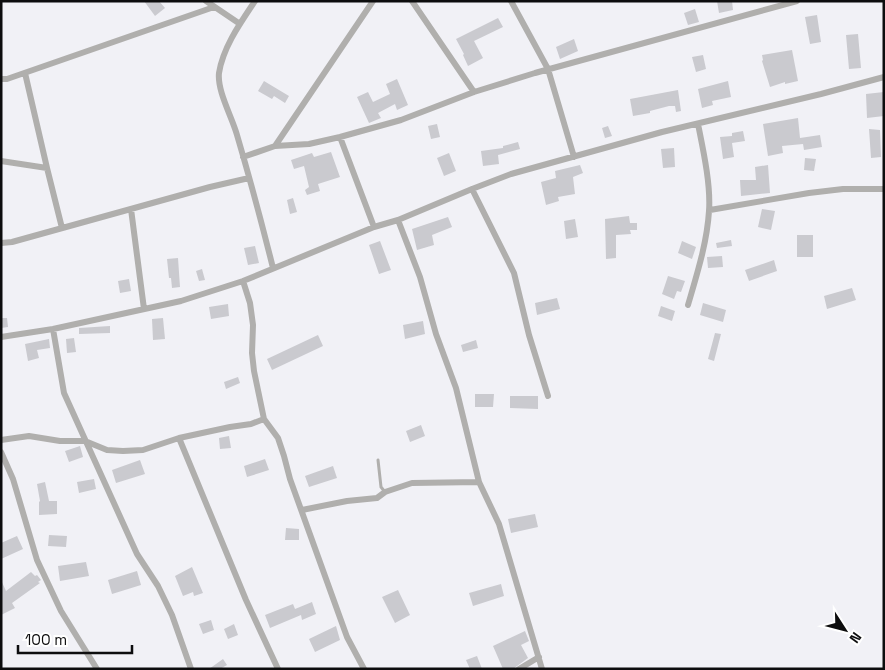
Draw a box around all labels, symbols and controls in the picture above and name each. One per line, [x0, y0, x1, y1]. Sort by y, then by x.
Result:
north arrow [820, 605, 870, 655]
scale bar [18, 622, 131, 654]
text: N [845, 629, 866, 647]
text: 100 m [25, 630, 67, 649]

